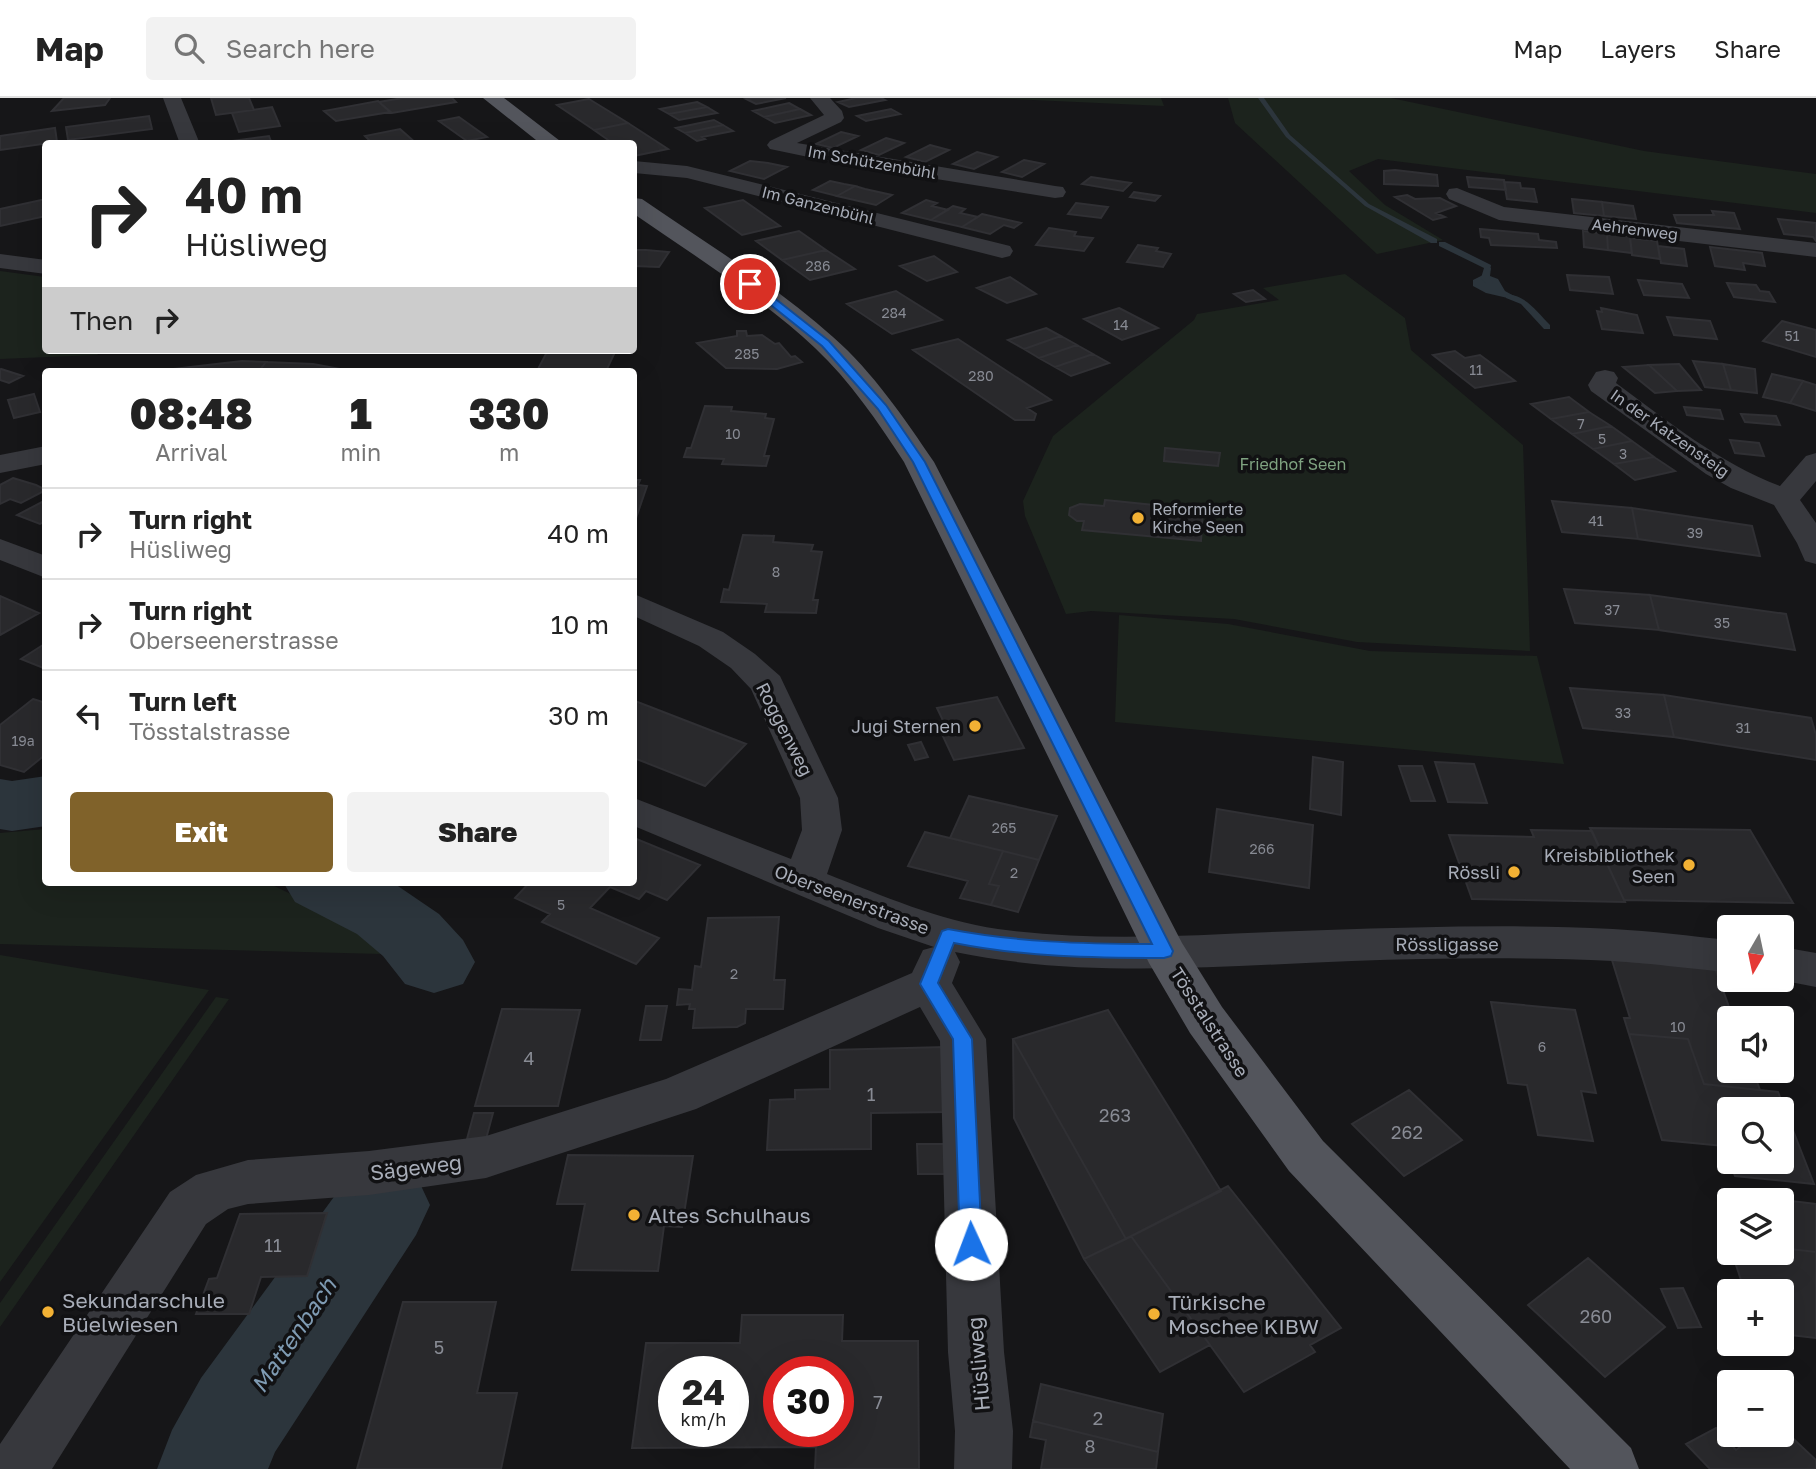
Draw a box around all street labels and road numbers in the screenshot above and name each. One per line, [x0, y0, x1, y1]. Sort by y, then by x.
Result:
street label: Im Schützenbühl [806, 141, 938, 183]
street label: Im Ganzenbühl [760, 181, 876, 229]
street label: Aehrenweg [1591, 214, 1679, 244]
street label: In der Katzensteig [1607, 385, 1733, 481]
street label: Roggenweg [752, 678, 818, 780]
street label: Oberseenerstrasse [771, 859, 933, 939]
street label: Rössligasse [1395, 933, 1499, 955]
street label: Tösstalstrasse [1166, 963, 1254, 1081]
street label: Sägeweg [369, 1148, 463, 1186]
street label: Hüsliweg [961, 1316, 995, 1412]

